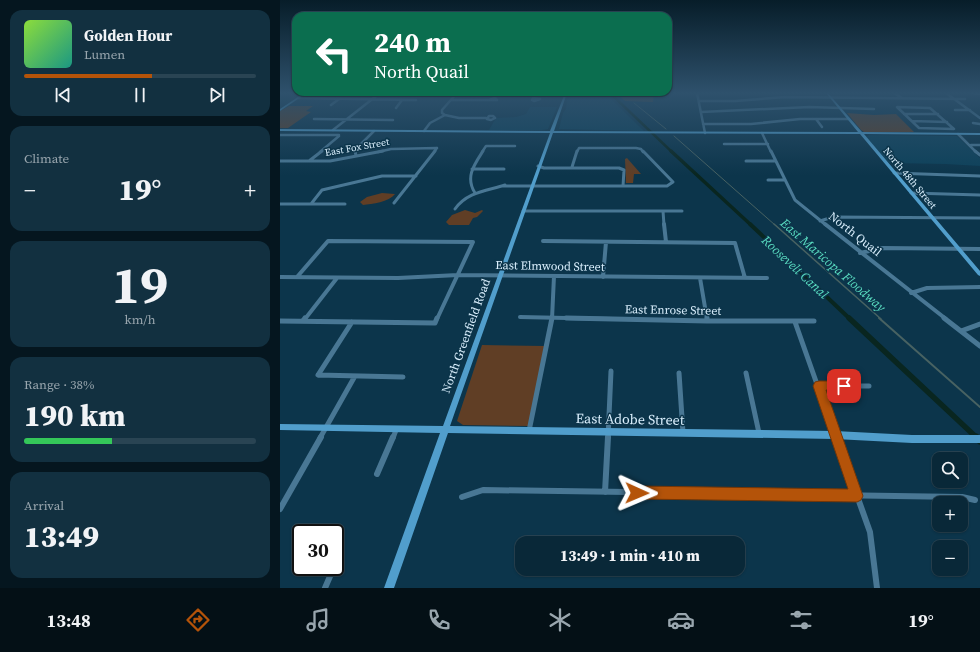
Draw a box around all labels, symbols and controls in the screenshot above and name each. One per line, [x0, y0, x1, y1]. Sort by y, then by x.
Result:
text: 240 m [374, 23, 451, 61]
text: Golden Hour [84, 25, 172, 46]
icon: left [308, 28, 360, 80]
text: Lumen [84, 46, 125, 63]
text: North Quail [374, 59, 469, 84]
icon: previous [52, 84, 74, 106]
icon: pause [129, 84, 151, 106]
icon: next [206, 84, 228, 106]
street label: East Fox Street [324, 135, 391, 159]
street label: North 48th Street [881, 145, 940, 212]
text: Climate [24, 150, 69, 167]
text: 19° [119, 169, 161, 210]
text: − [24, 175, 36, 205]
text: + [244, 175, 256, 205]
street label: North Quail [825, 208, 885, 260]
water label: East Maricopa Floodway [776, 214, 890, 316]
water label: Roosevelt Canal [757, 231, 832, 303]
text: 19 [112, 249, 168, 320]
street label: East Elmwood Street [495, 257, 605, 275]
street label: North Greenfield Road [438, 276, 494, 395]
street label: East Enrose Street [625, 301, 721, 319]
text: km/h [125, 311, 155, 328]
pin [827, 369, 861, 403]
icon: arrive [833, 375, 855, 397]
text: Range · 38% [24, 376, 95, 393]
text: 190 km [24, 395, 125, 436]
street label: East Adobe Street [576, 408, 685, 430]
map controls [932, 452, 968, 576]
button: search [932, 452, 968, 488]
position arrow [616, 472, 658, 514]
button: + [932, 496, 968, 532]
text: Arrival [24, 497, 64, 514]
text: 13:49 [24, 516, 99, 557]
speed limit sign: 30 [292, 524, 344, 576]
button: − [932, 540, 968, 576]
text: 13:49 · 1 min · 410 m [560, 545, 700, 566]
icon: directions [184, 606, 212, 634]
icon: music [304, 606, 332, 634]
icon: phone [425, 606, 453, 634]
icon: climate [546, 606, 574, 634]
icon: car [667, 606, 695, 634]
icon: filters [787, 606, 815, 634]
text: 13:48 [46, 608, 91, 633]
text: 19° [908, 608, 934, 633]

